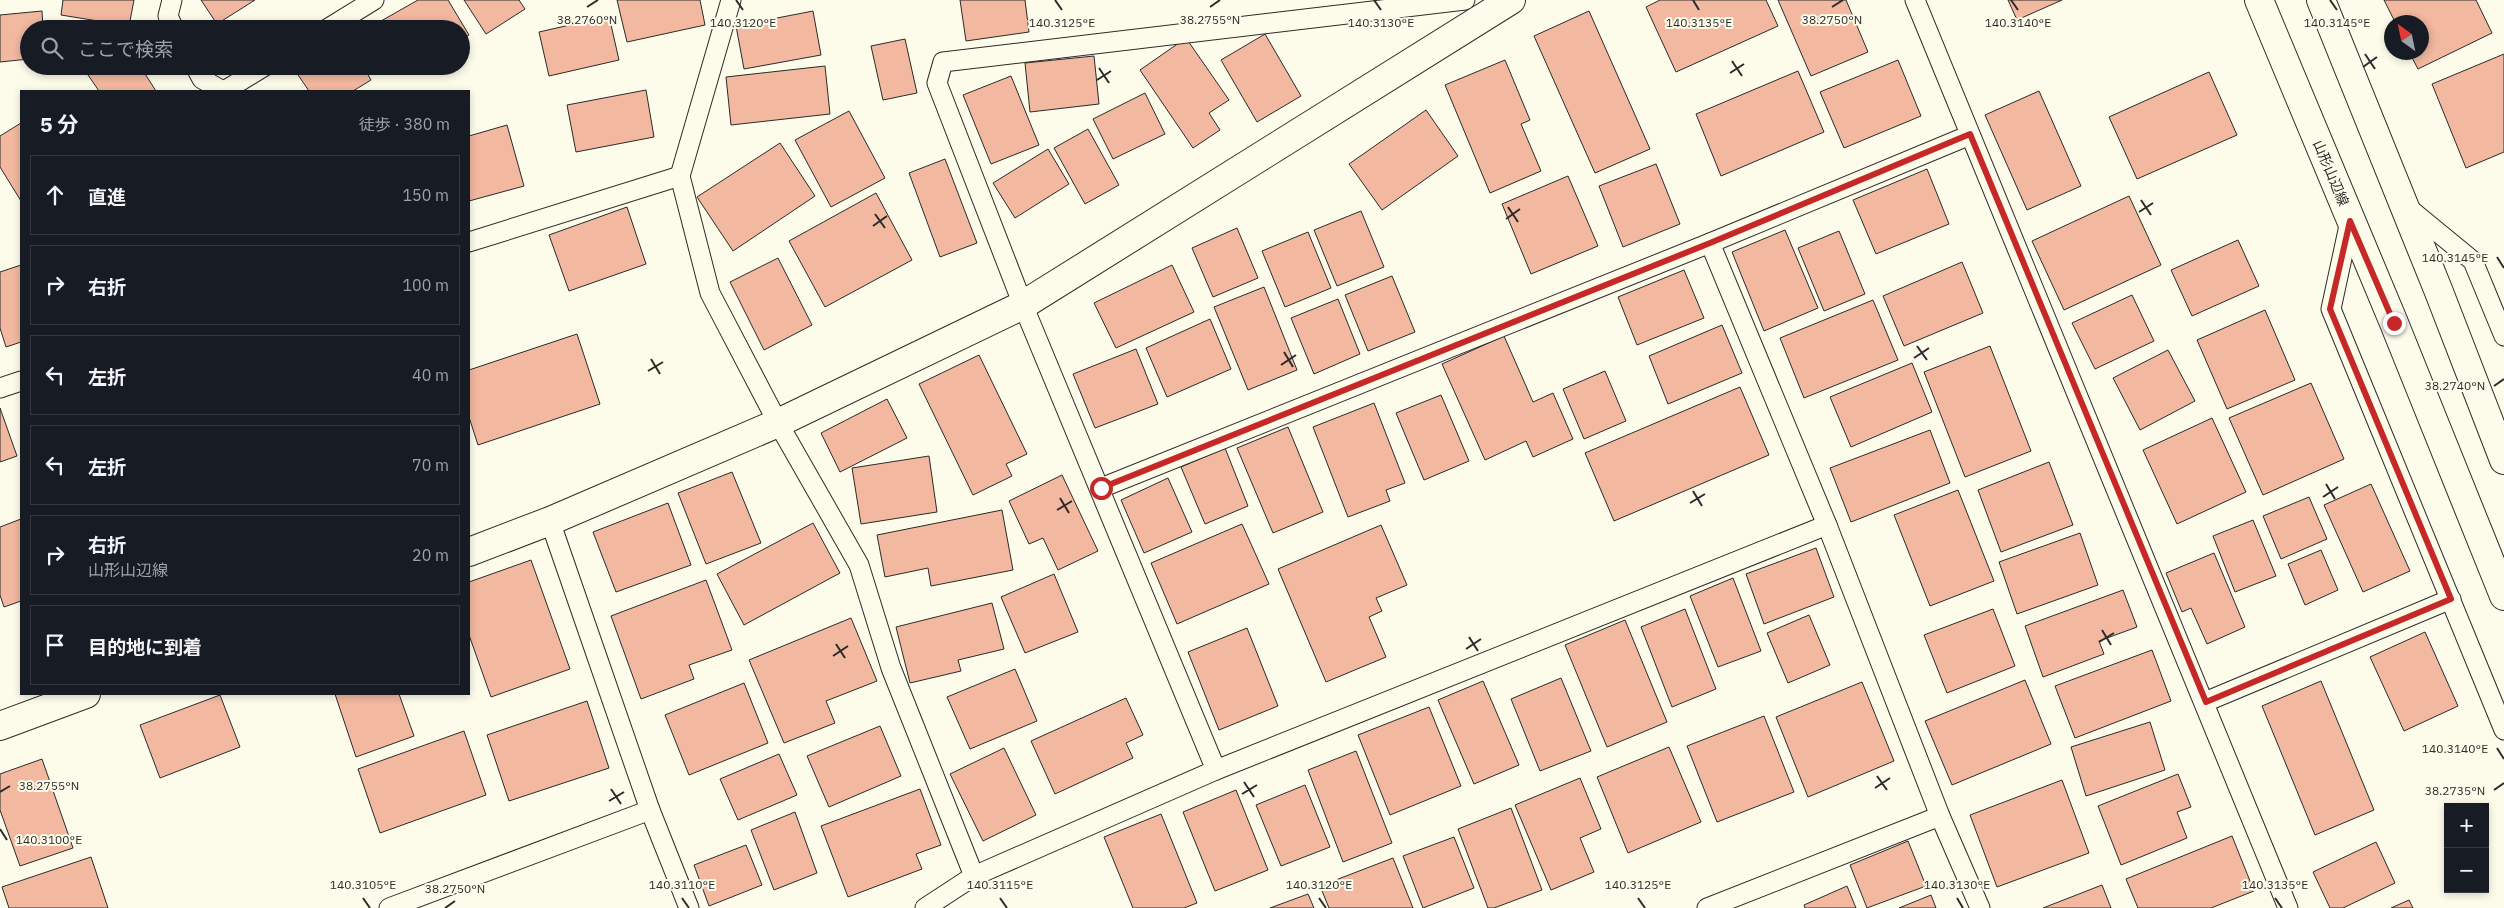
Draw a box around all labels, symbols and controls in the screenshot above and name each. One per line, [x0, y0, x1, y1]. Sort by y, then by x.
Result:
text: 38.2760°N [557, 12, 617, 27]
text: 38.2755°N [1180, 12, 1240, 27]
text: 38.2750°N [1802, 12, 1862, 27]
text: 140.3120°E [710, 15, 776, 30]
text: 140.3125°E [1029, 15, 1095, 30]
text: 140.3130°E [1348, 15, 1414, 30]
text: 140.3135°E [1666, 15, 1732, 30]
text: 140.3140°E [1985, 15, 2051, 30]
text: 140.3145°E [2304, 15, 2370, 30]
north arrow [2384, 15, 2429, 60]
search box [20, 20, 470, 75]
icon: search [38, 34, 66, 62]
text: ここで検索 [78, 37, 173, 61]
text: 5 分 [40, 110, 79, 138]
text: 徒歩 · 380 m [359, 114, 450, 134]
street label: 山形山辺線 [2309, 137, 2353, 209]
icon: ahead [41, 181, 69, 209]
text: 直進 [88, 185, 126, 209]
text: 150 m [402, 185, 449, 205]
text: 140.3145°E [2422, 250, 2488, 265]
icon: right [41, 271, 69, 299]
text: 右折 [88, 275, 126, 299]
text: 100 m [402, 275, 449, 295]
route end [2383, 312, 2406, 335]
icon: left [41, 361, 69, 389]
text: 左折 [88, 365, 126, 389]
text: 40 m [412, 365, 449, 385]
text: 38.2740°N [2425, 378, 2485, 393]
icon: left [41, 451, 69, 479]
text: 左折 [88, 455, 126, 479]
text: 70 m [412, 455, 449, 475]
route start [1090, 477, 1113, 500]
text: 右折 [88, 533, 126, 557]
icon: right [41, 541, 69, 569]
text: 20 m [412, 545, 449, 565]
text: 山形山辺線 [88, 560, 168, 580]
icon: arrive [41, 631, 69, 659]
text: 目的地に到着 [88, 635, 202, 659]
text: 140.3140°E [2422, 741, 2488, 756]
text: 38.2755°N [19, 778, 79, 793]
text: 38.2735°N [2425, 783, 2485, 798]
map controls [2444, 803, 2489, 893]
button: + [2444, 803, 2489, 848]
text: 140.3100°E [16, 832, 82, 847]
button: − [2444, 848, 2489, 893]
text: 140.3105°E [330, 877, 396, 892]
text: 140.3110°E [649, 877, 715, 892]
text: 140.3115°E [967, 877, 1033, 892]
text: 140.3120°E [1286, 877, 1352, 892]
text: 140.3125°E [1605, 877, 1671, 892]
text: 140.3130°E [1924, 877, 1990, 892]
text: 140.3135°E [2242, 877, 2308, 892]
text: 38.2750°N [425, 881, 485, 896]

